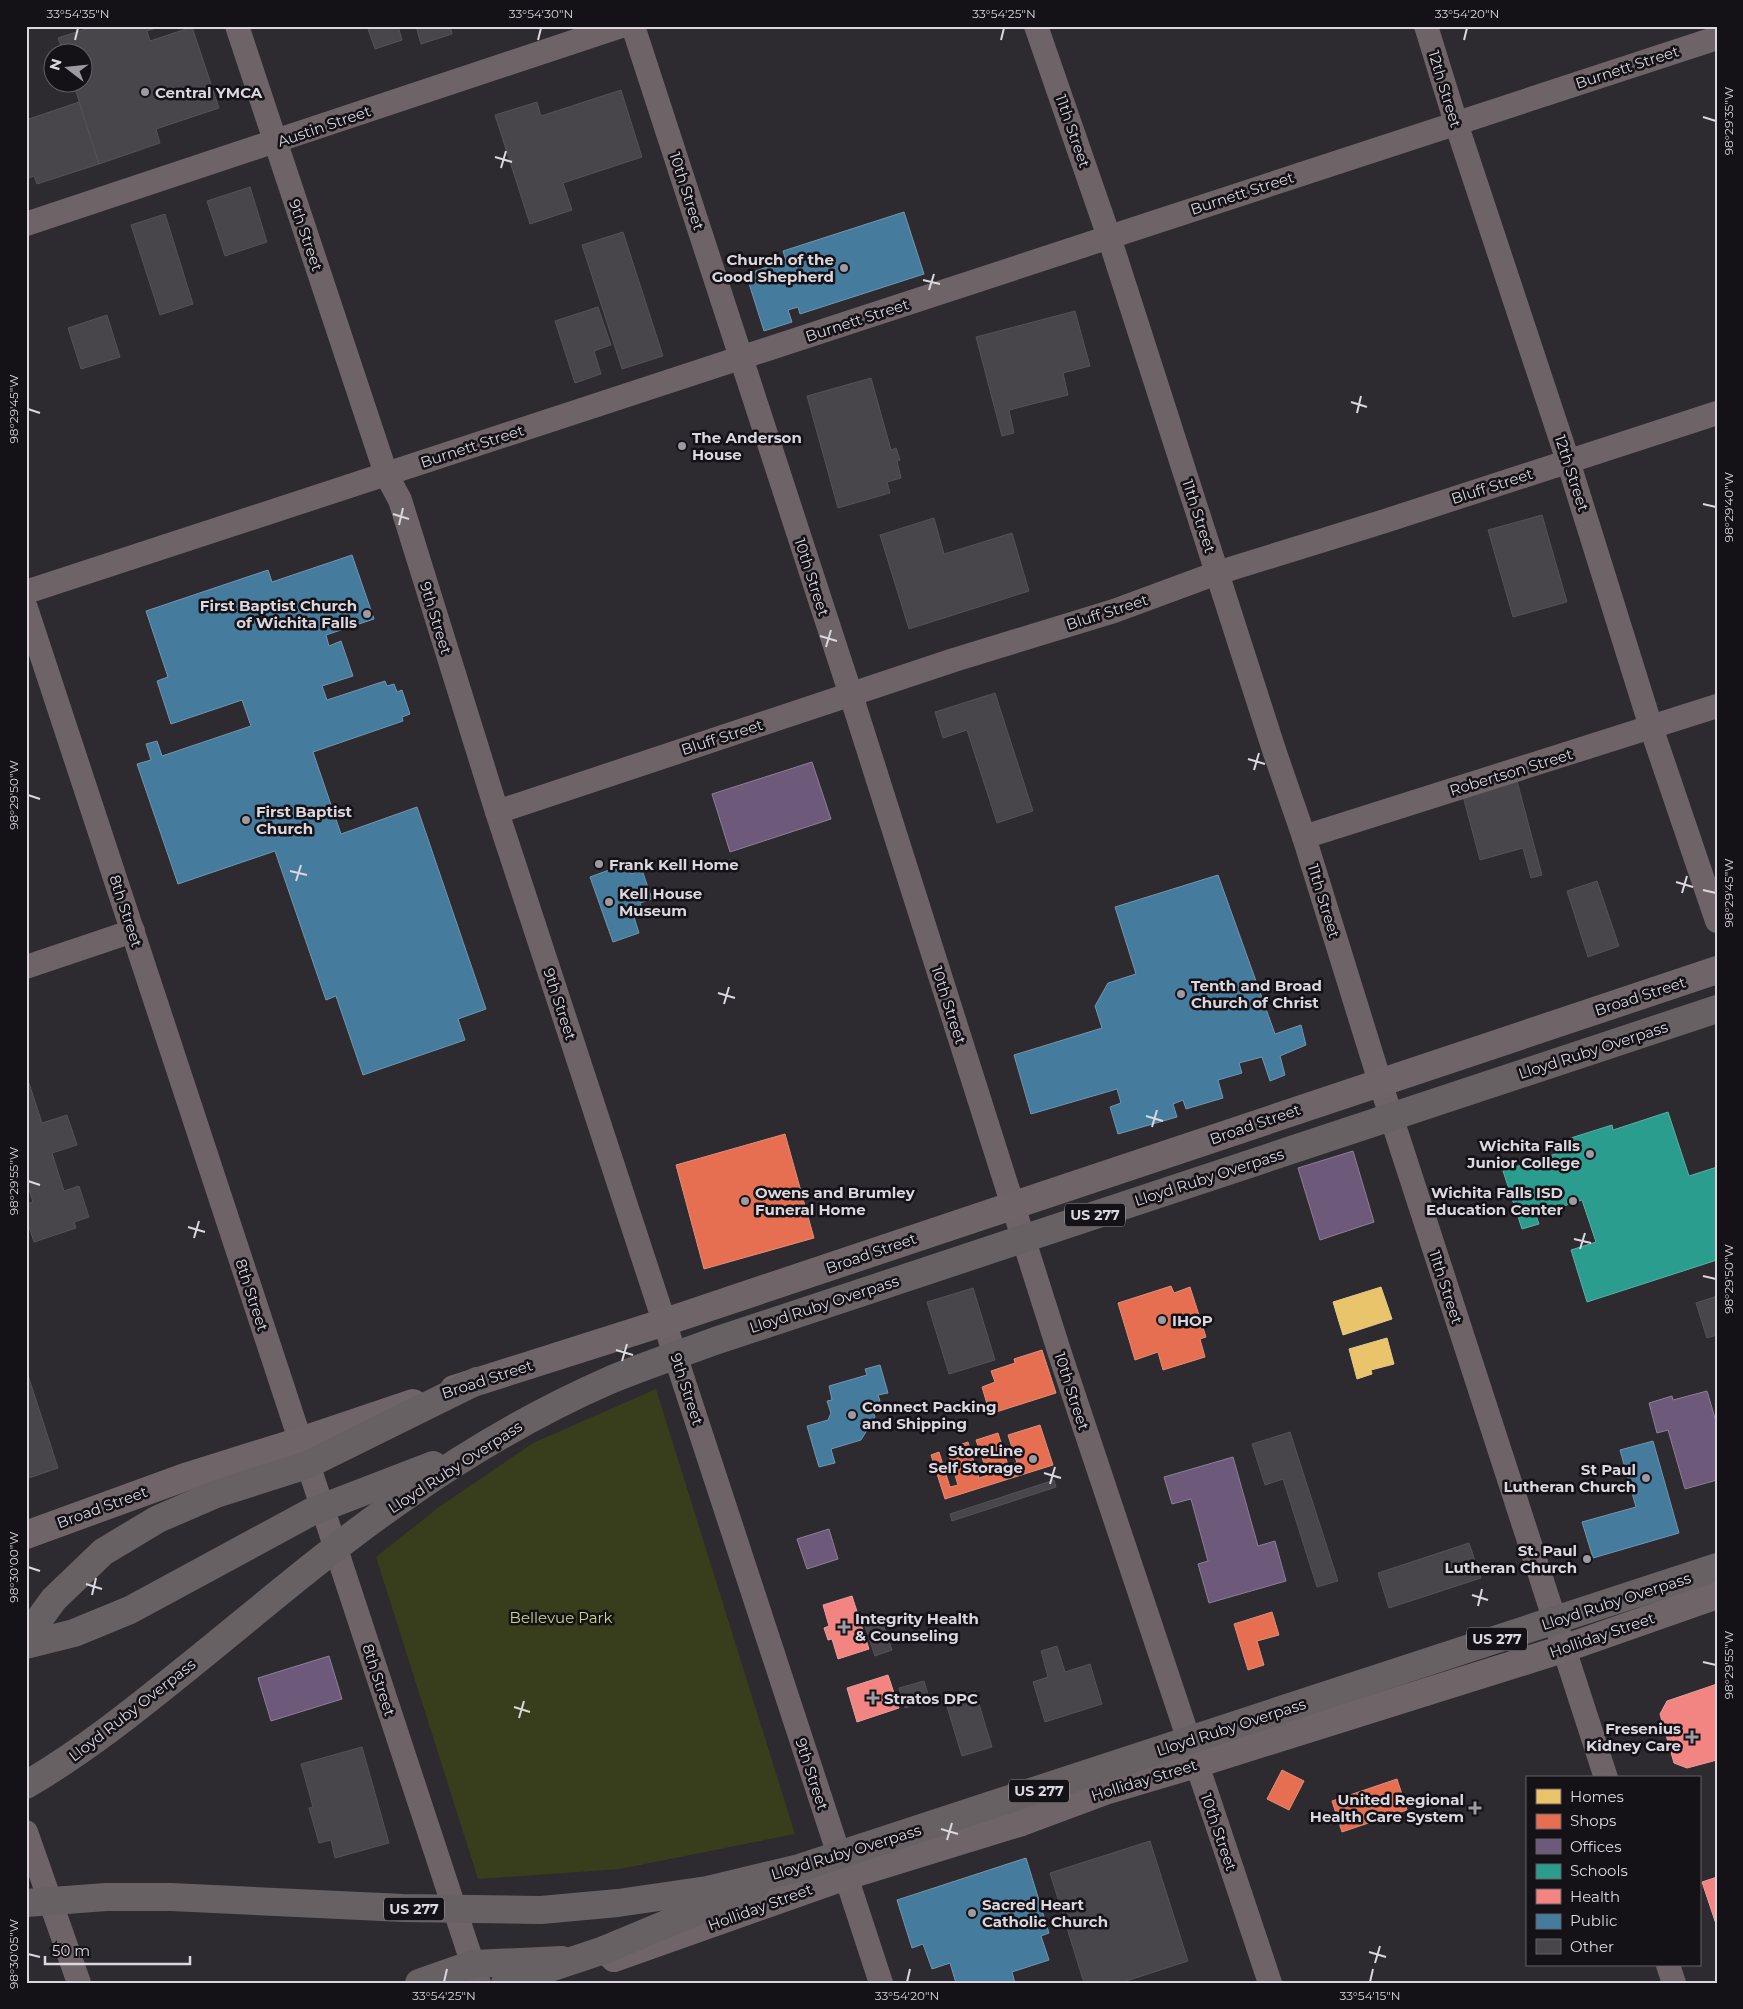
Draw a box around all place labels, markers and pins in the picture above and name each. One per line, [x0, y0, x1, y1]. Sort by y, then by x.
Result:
place label: Central YMCA [155, 83, 263, 102]
marker: Central YMCA [139, 86, 151, 98]
place label: Church of the Good Shepherd [712, 250, 834, 286]
marker: Church of the Good Shepherd [838, 262, 850, 274]
place label: The Anderson House [692, 428, 802, 464]
marker: The Anderson House [676, 440, 688, 452]
place label: First Baptist Church of Wichita Falls [200, 596, 357, 632]
marker: First Baptist Church of Wichita Falls [361, 608, 373, 620]
place label: First Baptist Church [256, 802, 352, 838]
marker: First Baptist Church [240, 814, 252, 826]
place label: Frank Kell Home [609, 855, 739, 874]
marker: Frank Kell Home [593, 858, 605, 870]
place label: Kell House Museum [619, 884, 702, 920]
marker: Kell House Museum [603, 896, 615, 908]
place label: Tenth and Broad Church of Christ [1191, 976, 1322, 1012]
marker: Tenth and Broad Church of Christ [1175, 988, 1187, 1000]
place label: Wichita Falls Junior College [1466, 1136, 1580, 1172]
marker: Wichita Falls Junior College [1584, 1148, 1596, 1160]
place label: Owens and Brumley Funeral Home [755, 1183, 916, 1219]
place label: Wichita Falls ISD Education Center [1426, 1183, 1564, 1219]
marker: Owens and Brumley Funeral Home [739, 1195, 751, 1207]
marker: Wichita Falls ISD Education Center [1567, 1195, 1579, 1207]
place label: IHOP [1172, 1311, 1213, 1330]
marker: IHOP [1156, 1314, 1168, 1326]
place label: Connect Packing and Shipping [862, 1397, 997, 1433]
marker: Connect Packing and Shipping [846, 1409, 858, 1421]
place label: StoreLine Self Storage [929, 1441, 1023, 1477]
marker: StoreLine Self Storage [1027, 1453, 1039, 1465]
place label: St Paul Lutheran Church [1503, 1460, 1636, 1496]
marker: St Paul Lutheran Church [1640, 1472, 1652, 1484]
place label: St. Paul Lutheran Church [1444, 1541, 1577, 1577]
marker: St. Paul Lutheran Church [1581, 1553, 1593, 1565]
place label: Integrity Health & Counseling [855, 1609, 979, 1645]
marker: Integrity Health & Counseling [837, 1620, 851, 1634]
place label: Stratos DPC [884, 1689, 978, 1708]
marker: Stratos DPC [866, 1691, 880, 1705]
place label: Fresenius Kidney Care [1586, 1719, 1681, 1755]
marker: Fresenius Kidney Care [1685, 1730, 1699, 1744]
place label: United Regional Health Care System [1310, 1790, 1464, 1826]
marker: United Regional Health Care System [1468, 1801, 1482, 1815]
place label: Sacred Heart Catholic Church [982, 1895, 1108, 1931]
marker: Sacred Heart Catholic Church [966, 1907, 978, 1919]

